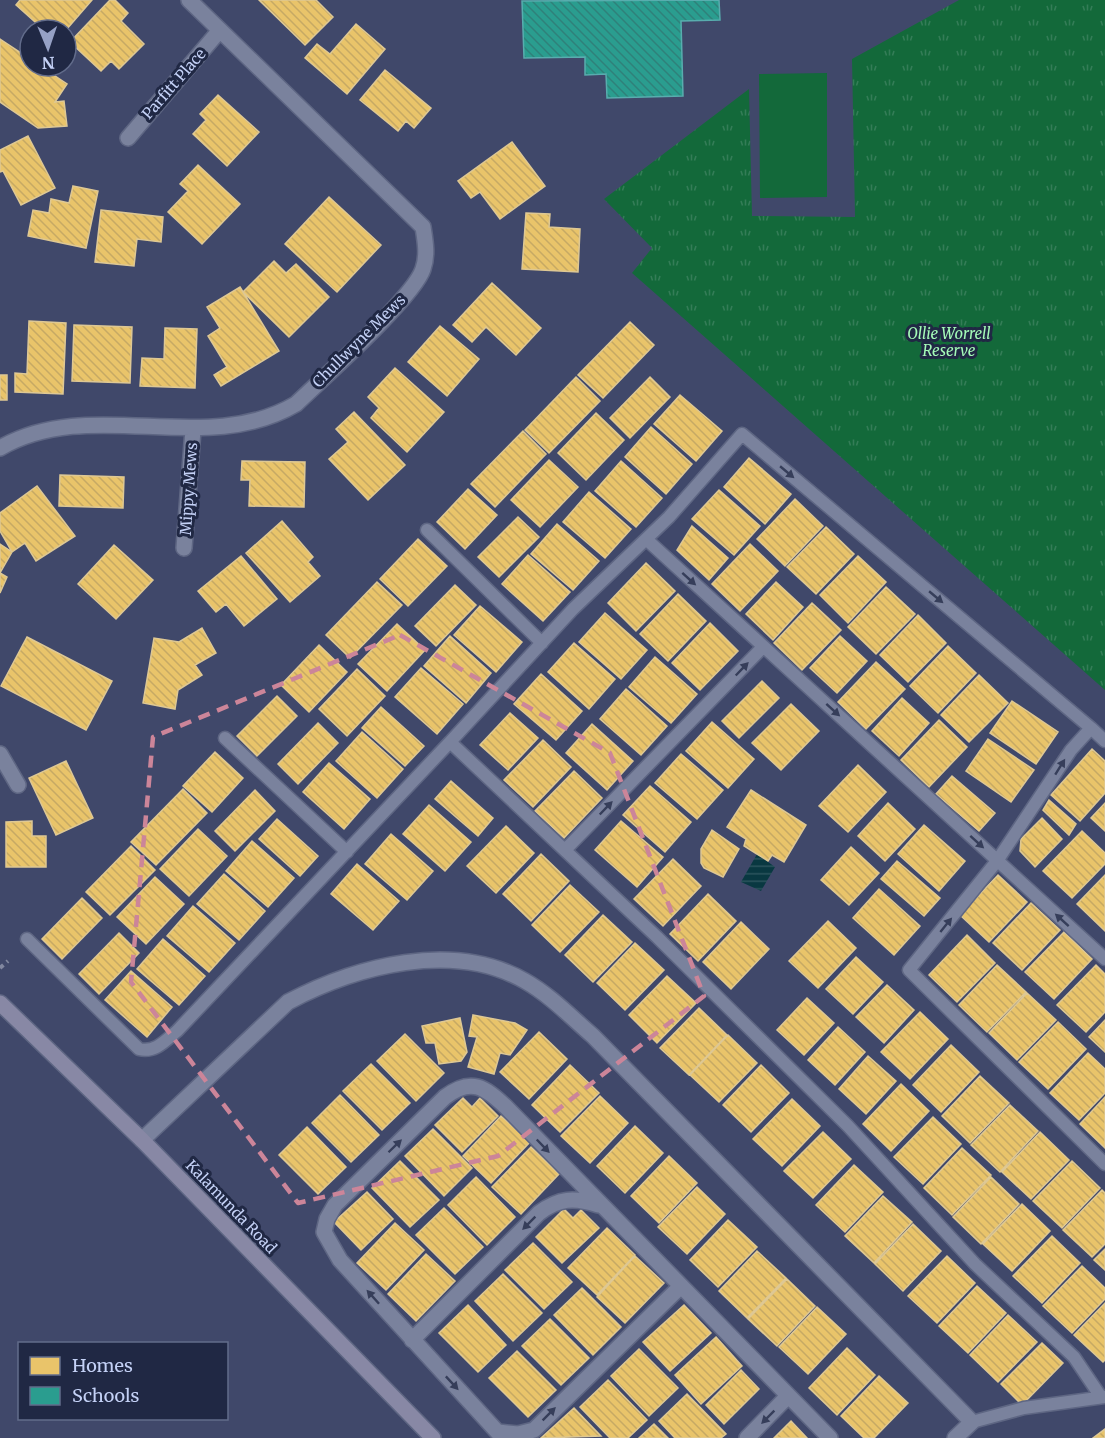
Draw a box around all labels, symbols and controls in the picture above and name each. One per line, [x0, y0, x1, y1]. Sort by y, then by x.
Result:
north arrow [18, 18, 78, 78]
street label: Parfitt Place [138, 44, 210, 123]
text: N [41, 53, 55, 73]
street label: Chullwyne Mews [308, 290, 409, 391]
park label: Ollie Worrell Reserve [907, 324, 991, 360]
street label: Mippy Mews [176, 442, 201, 536]
one-way arrow [779, 465, 795, 478]
one-way arrow [681, 572, 696, 585]
one-way arrow [928, 590, 943, 603]
one-way arrow [734, 662, 748, 676]
one-way arrow [825, 703, 840, 716]
one-way arrow [1055, 759, 1066, 776]
one-way arrow [598, 802, 612, 816]
one-way arrow [969, 835, 984, 848]
one-way arrow [1055, 914, 1070, 927]
one-way arrow [939, 917, 952, 933]
one-way arrow [536, 1139, 550, 1154]
one-way arrow [388, 1140, 402, 1154]
street label: Kalamunda Road [182, 1156, 281, 1257]
one-way arrow [522, 1216, 536, 1230]
one-way arrow [367, 1290, 380, 1305]
legend [18, 1342, 228, 1420]
text: Homes [72, 1354, 133, 1377]
one-way arrow [445, 1375, 458, 1390]
text: Schools [72, 1384, 140, 1407]
one-way arrow [542, 1408, 556, 1422]
one-way arrow [761, 1410, 775, 1424]

